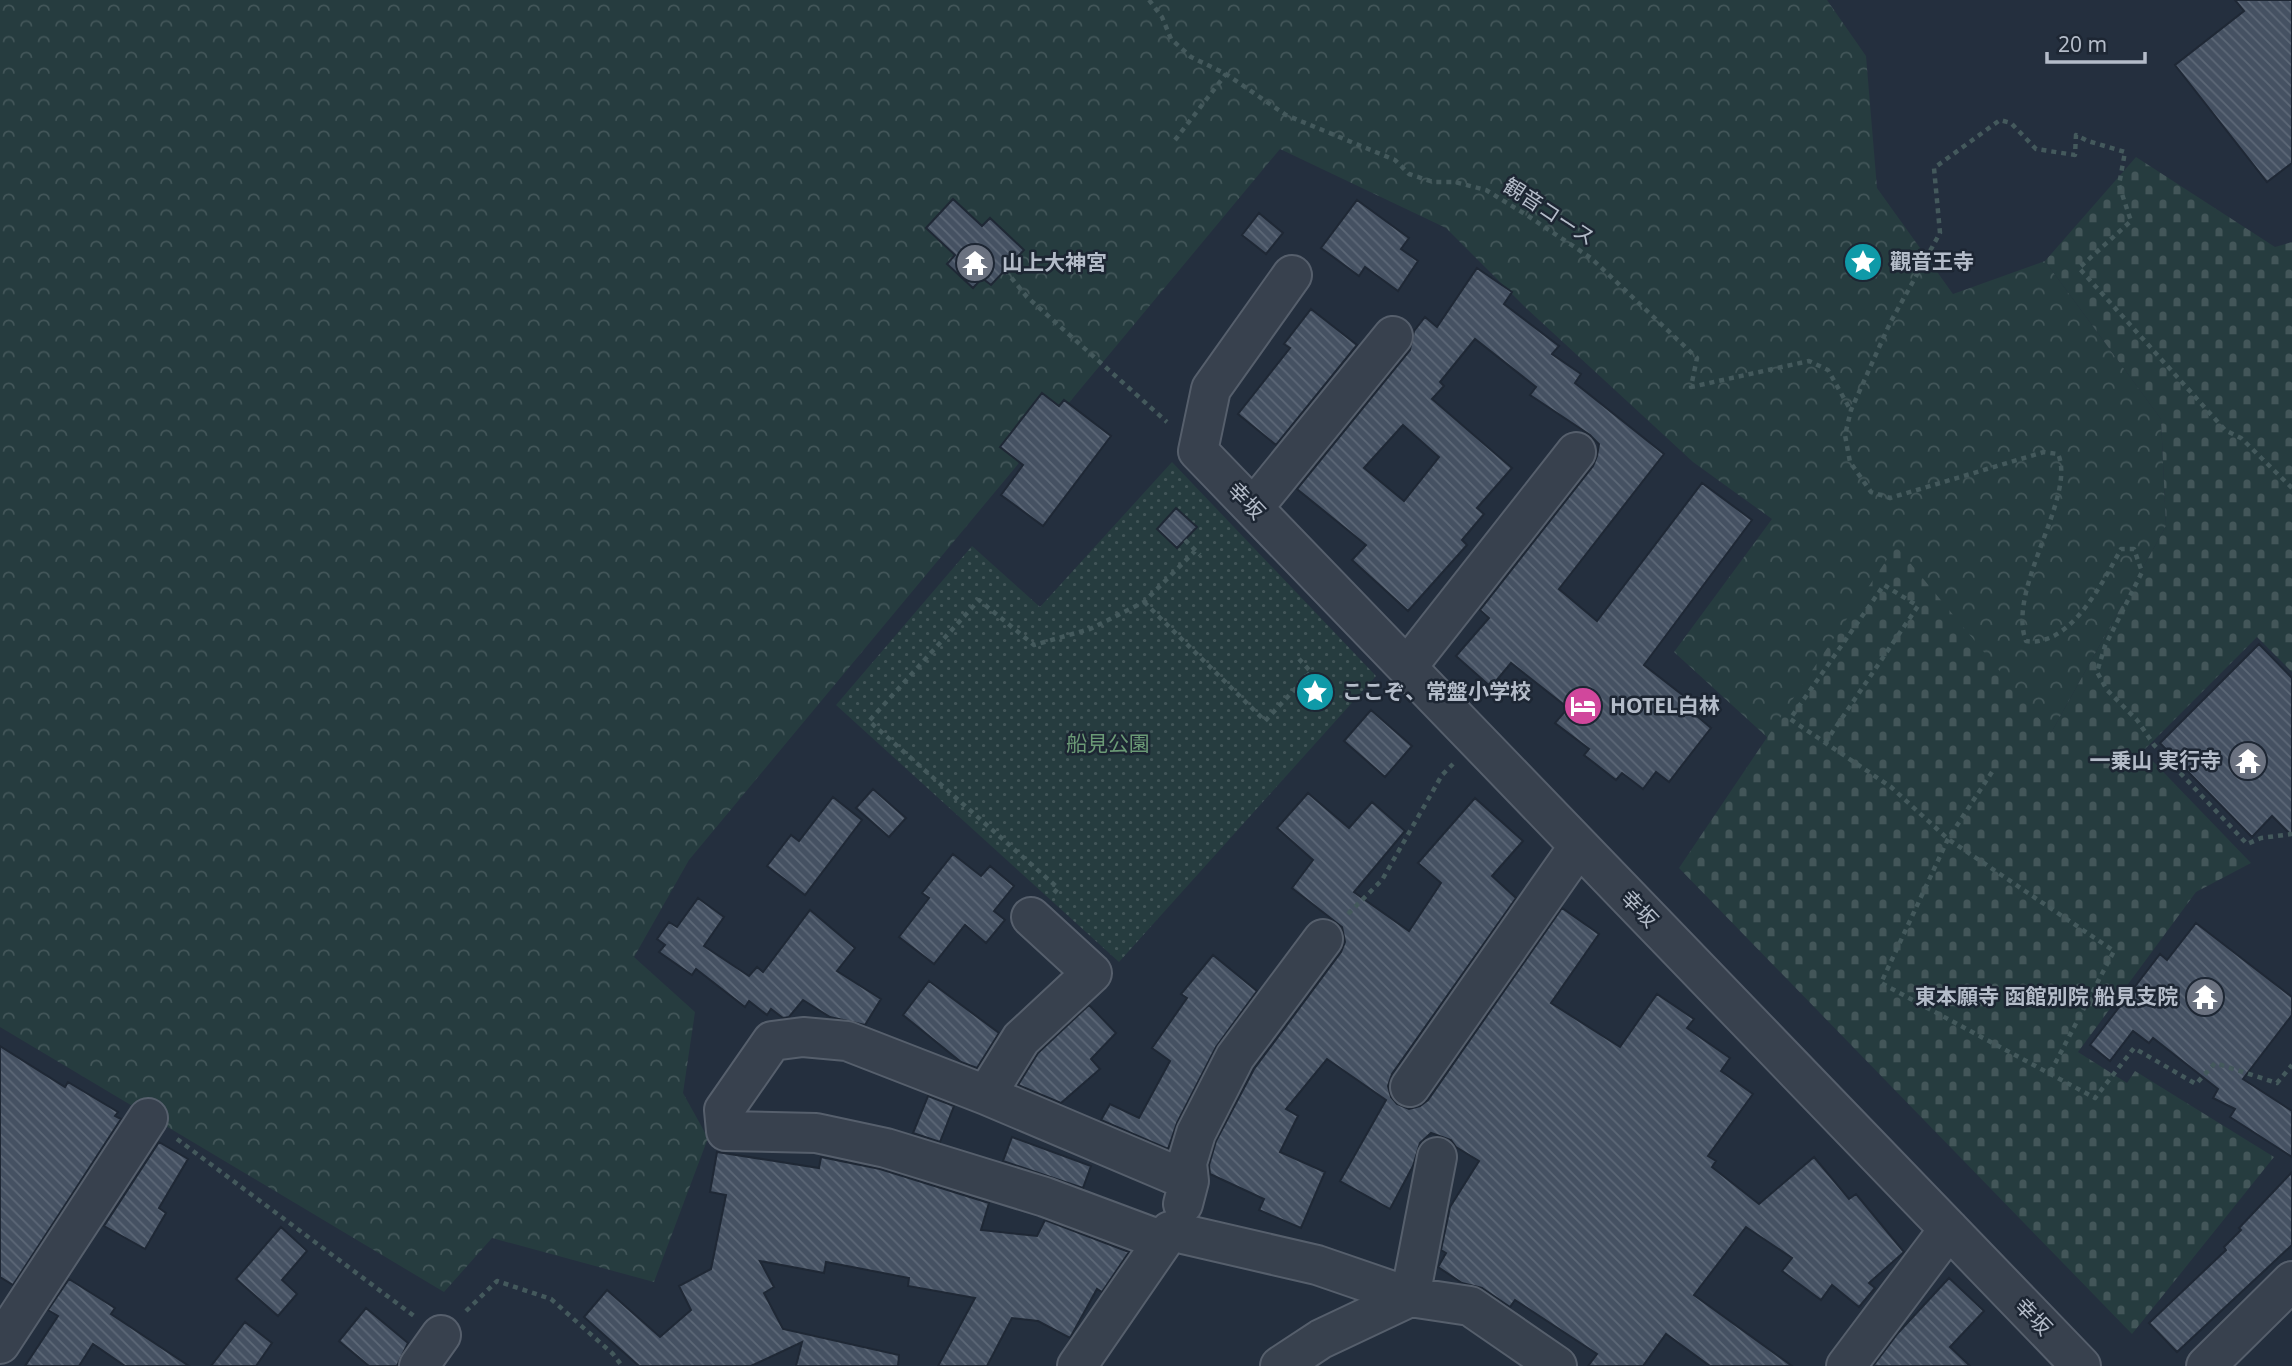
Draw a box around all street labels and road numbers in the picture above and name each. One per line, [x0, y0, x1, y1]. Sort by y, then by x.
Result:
street label: 観音コース [1498, 171, 1601, 251]
street label: 幸坂 [1222, 475, 1271, 525]
street label: 幸坂 [1615, 883, 1664, 933]
street label: 幸坂 [2009, 1291, 2058, 1341]

